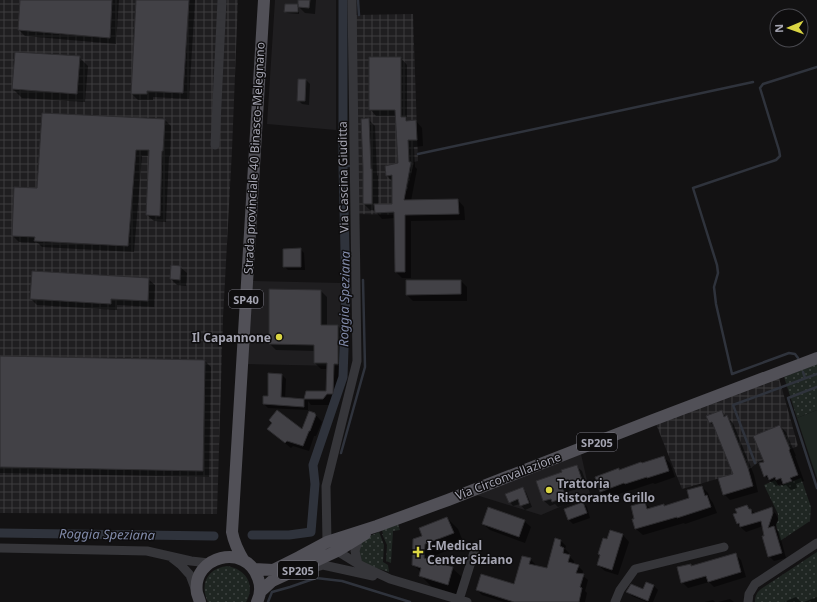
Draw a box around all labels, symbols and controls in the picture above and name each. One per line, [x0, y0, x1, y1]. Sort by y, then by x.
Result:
north arrow [769, 8, 809, 48]
text: N [771, 24, 786, 33]
street label: Strada provinciale 40 Binasco-Melegnano [239, 42, 269, 274]
street label: Via Cascina Giuditta [334, 121, 352, 233]
water label: Roggia Speziana [334, 250, 354, 347]
road number: SP40 [229, 290, 263, 308]
place label: Il Capannone [192, 329, 271, 346]
marker: Il Capannone [274, 332, 284, 342]
road number: SP205 [577, 433, 617, 451]
street label: Via Circonvallazione [453, 448, 563, 504]
place label: Trattoria Ristorante Grillo [557, 475, 655, 506]
marker: Trattoria Ristorante Grillo [544, 485, 554, 495]
water label: Roggia Speziana [59, 524, 156, 544]
place label: I-Medical Center Siziano [427, 537, 513, 568]
marker: I-Medical Center Siziano [412, 546, 424, 558]
road number: SP205 [278, 561, 318, 579]

